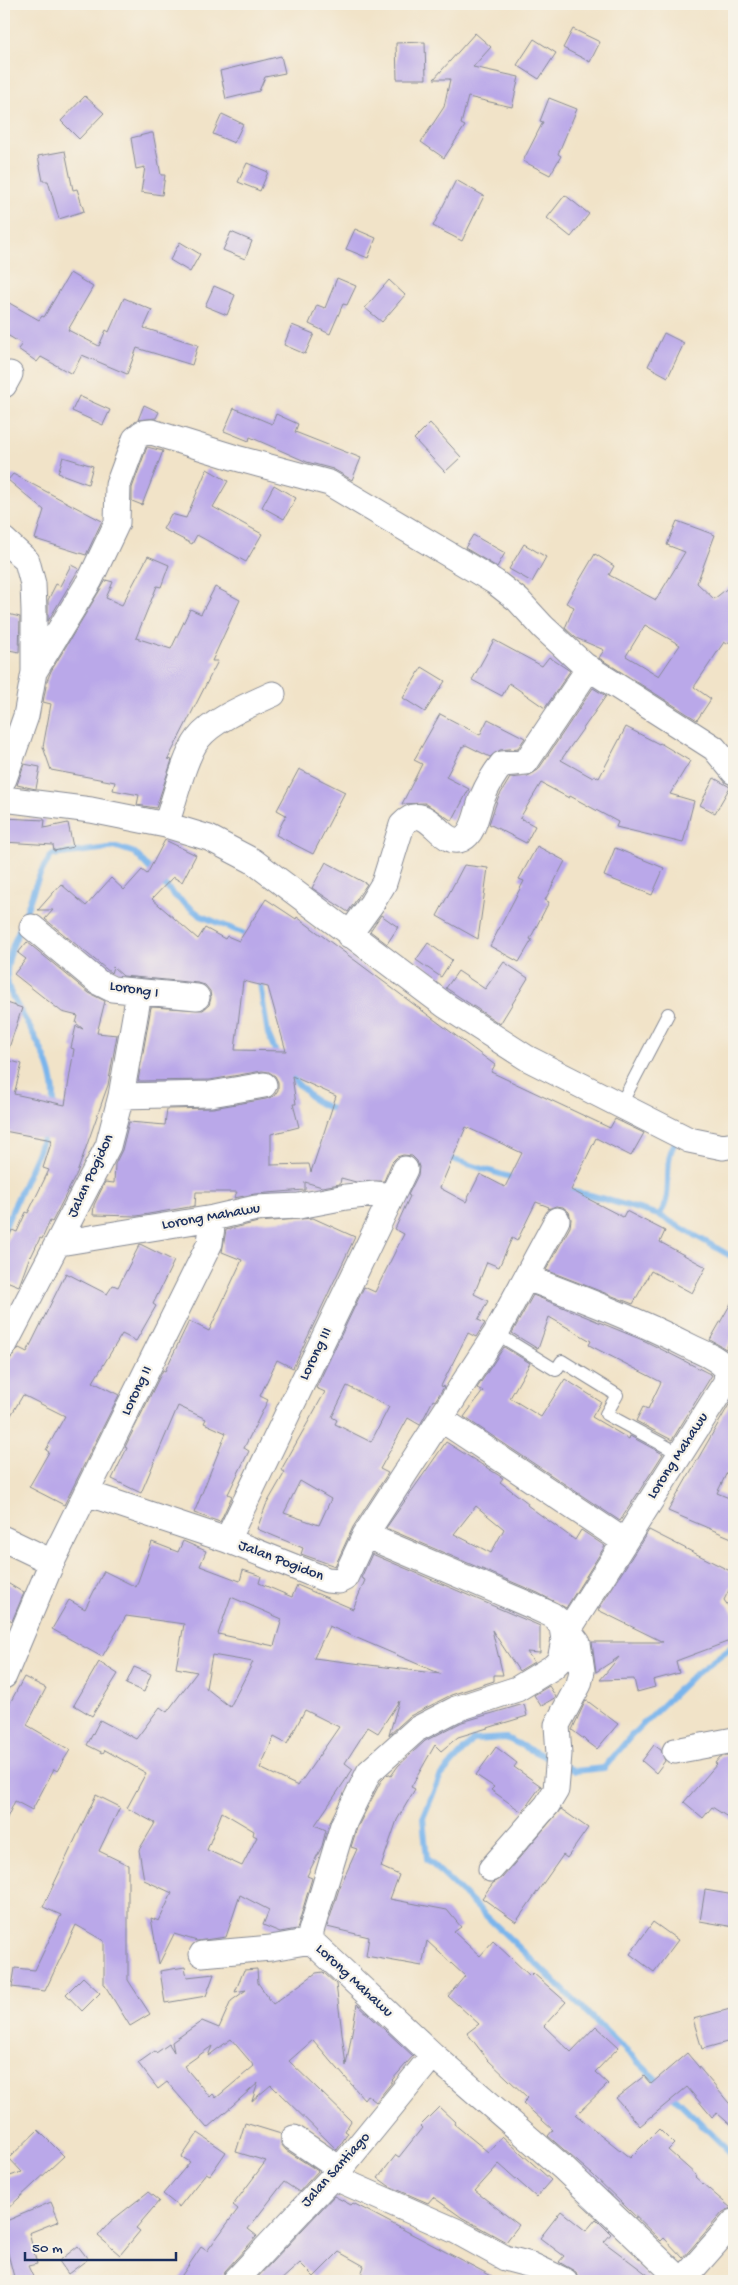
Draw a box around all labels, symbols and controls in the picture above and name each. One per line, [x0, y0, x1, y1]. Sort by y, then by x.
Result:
street label: Lorong I [108, 977, 160, 1003]
street label: Jalan Pogidon [64, 1131, 118, 1221]
street label: Lorong Mahawu [161, 1200, 261, 1234]
street label: Lorong III [296, 1325, 336, 1383]
street label: Lorong II [117, 1363, 157, 1419]
street label: Lorong Mahawu [643, 1409, 713, 1503]
street label: Jalan Pogidon [236, 1536, 326, 1586]
street label: Lorong Mahawu [312, 1941, 396, 2021]
street label: Jalan Santiago [298, 2129, 375, 2211]
scale bar [25, 2230, 176, 2262]
text: 50 m [32, 2240, 63, 2258]

